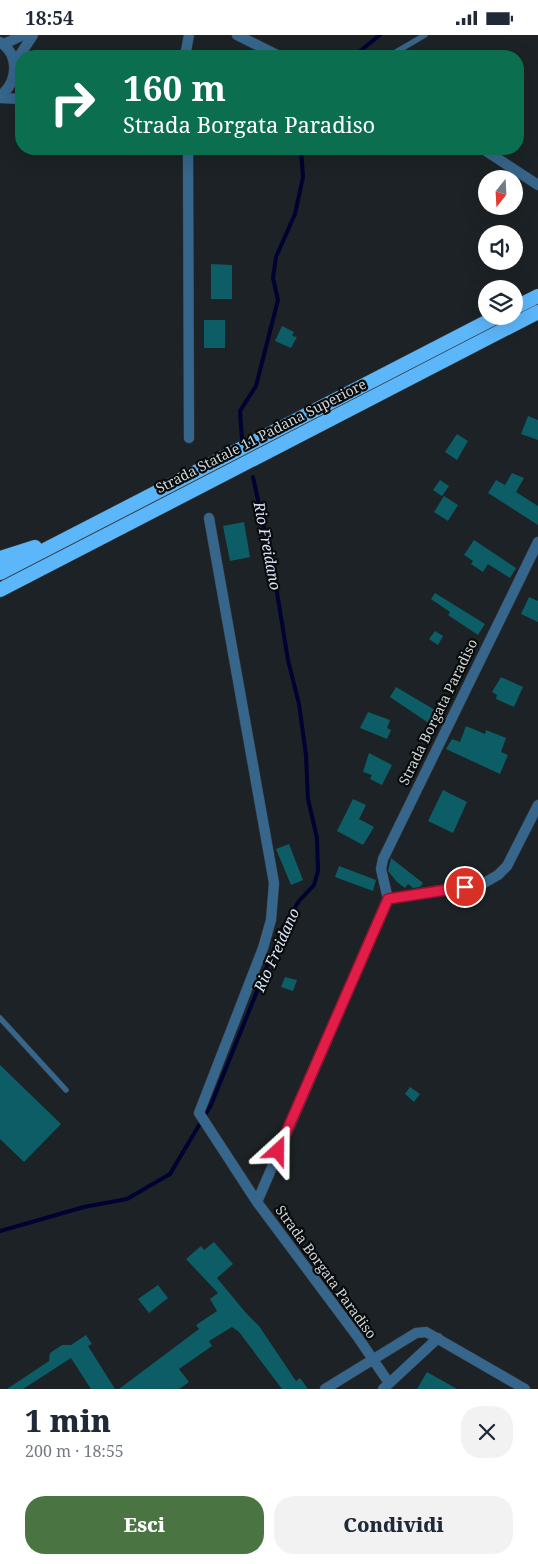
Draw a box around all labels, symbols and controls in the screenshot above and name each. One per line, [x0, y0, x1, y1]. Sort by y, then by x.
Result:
text: 18:54 [25, 5, 74, 31]
text: 160 m [123, 64, 226, 111]
icon: right [40, 70, 105, 135]
text: Strada Borgata Paradiso [123, 109, 375, 139]
north arrow [478, 170, 522, 215]
map controls [478, 170, 523, 325]
button: sound [478, 225, 523, 270]
button: layers [478, 280, 523, 325]
street label: Strada Statale 11 Padana Superiore [152, 374, 369, 497]
water label: Rio Freidano [249, 499, 286, 592]
street label: Strada Borgata Paradiso [394, 635, 481, 788]
pin [444, 866, 486, 908]
icon: arrive [451, 873, 479, 901]
water label: Rio Freidano [248, 905, 303, 995]
position arrow [251, 1124, 303, 1176]
street label: Strada Borgata Paradiso [272, 1201, 381, 1342]
text: 1 min [25, 1400, 111, 1441]
button: close [461, 1406, 513, 1458]
text: 200 m · 18:55 [25, 1440, 124, 1462]
button: Esci [25, 1496, 264, 1554]
button: Condividi [274, 1496, 513, 1554]

